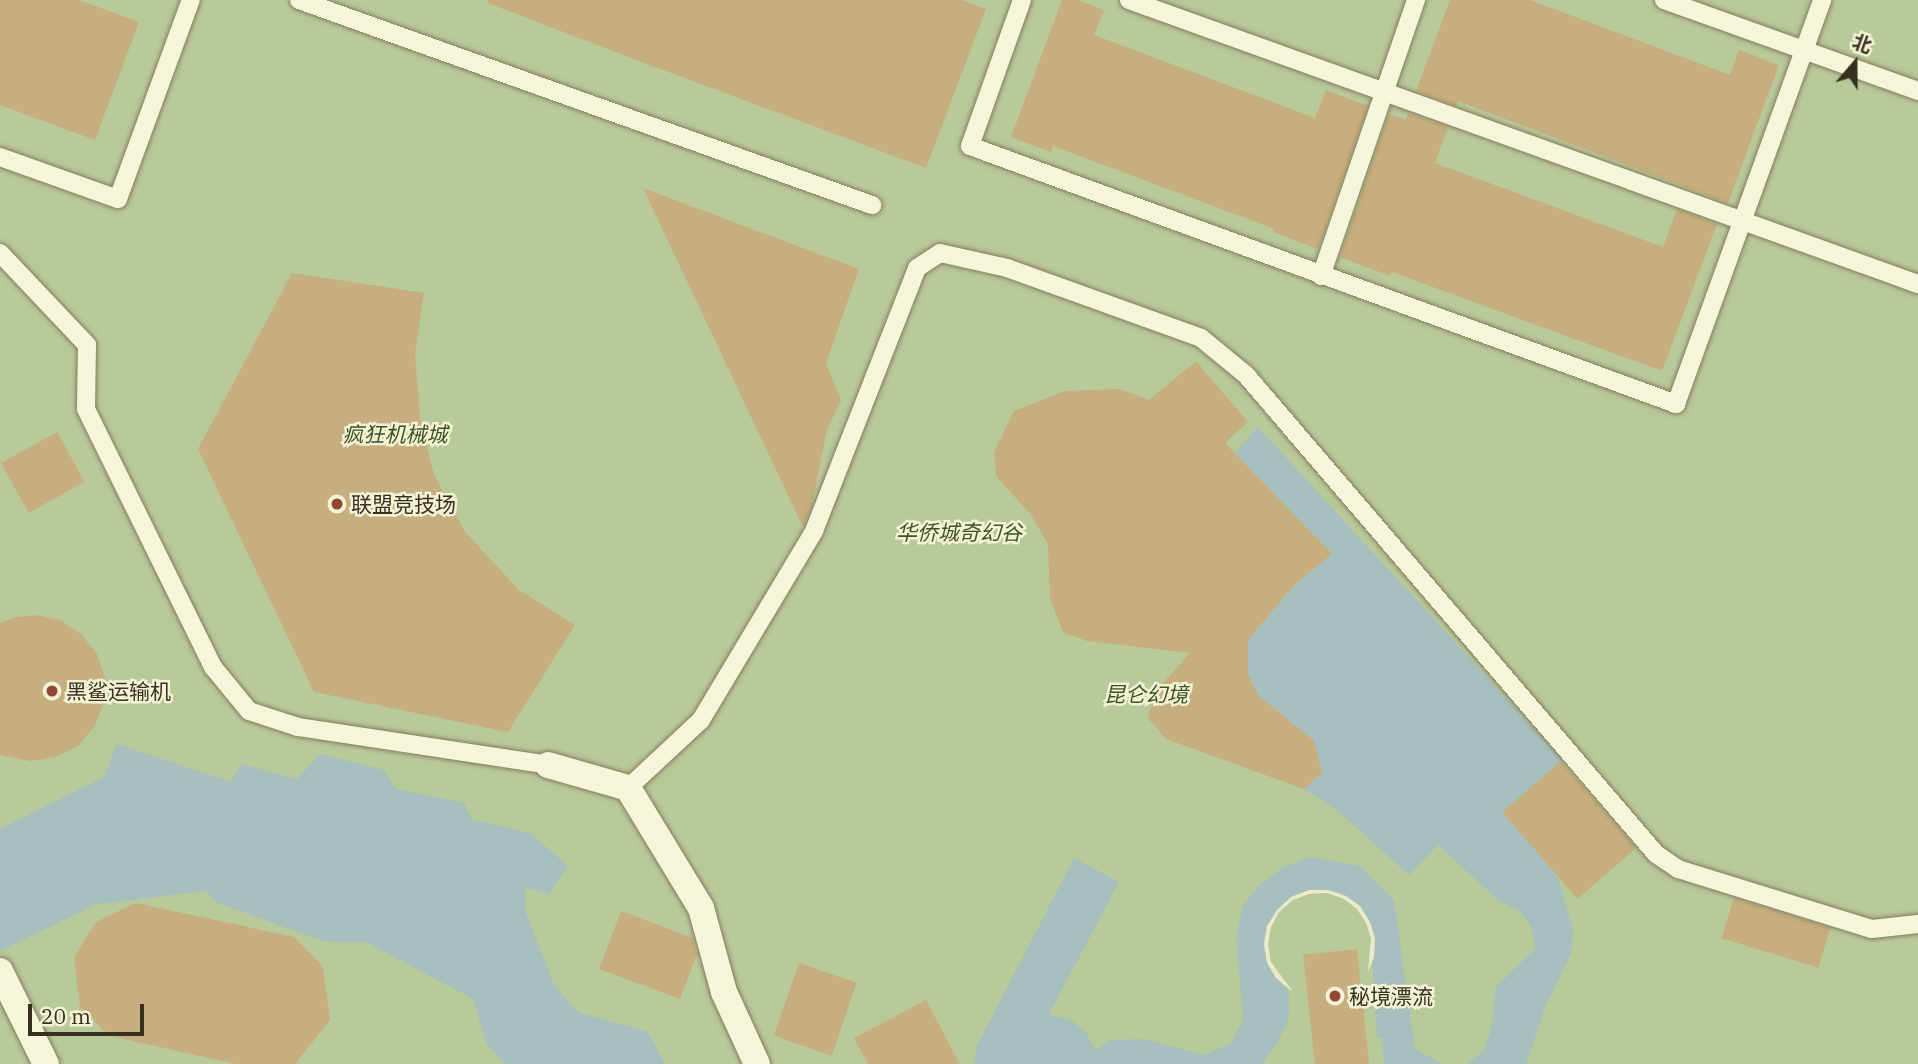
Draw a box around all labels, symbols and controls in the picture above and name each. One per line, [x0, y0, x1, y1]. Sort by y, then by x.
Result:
north arrow [1820, 28, 1890, 98]
text: 北 [1849, 29, 1875, 58]
park label: 疯狂机械城 [343, 421, 447, 447]
place label: 联盟竞技场 [351, 491, 456, 517]
marker: 联盟竞技场 [329, 496, 345, 512]
park label: 华侨城奇幻谷 [896, 519, 1022, 545]
place label: 黑鲨运输机 [66, 678, 171, 704]
park label: 昆仑幻境 [1104, 681, 1188, 707]
marker: 黑鲨运输机 [44, 683, 60, 699]
place label: 秘境漂流 [1349, 983, 1433, 1009]
marker: 秘境漂流 [1327, 988, 1343, 1004]
scale bar [32, 990, 147, 1034]
text: 20 m [41, 1002, 91, 1030]

